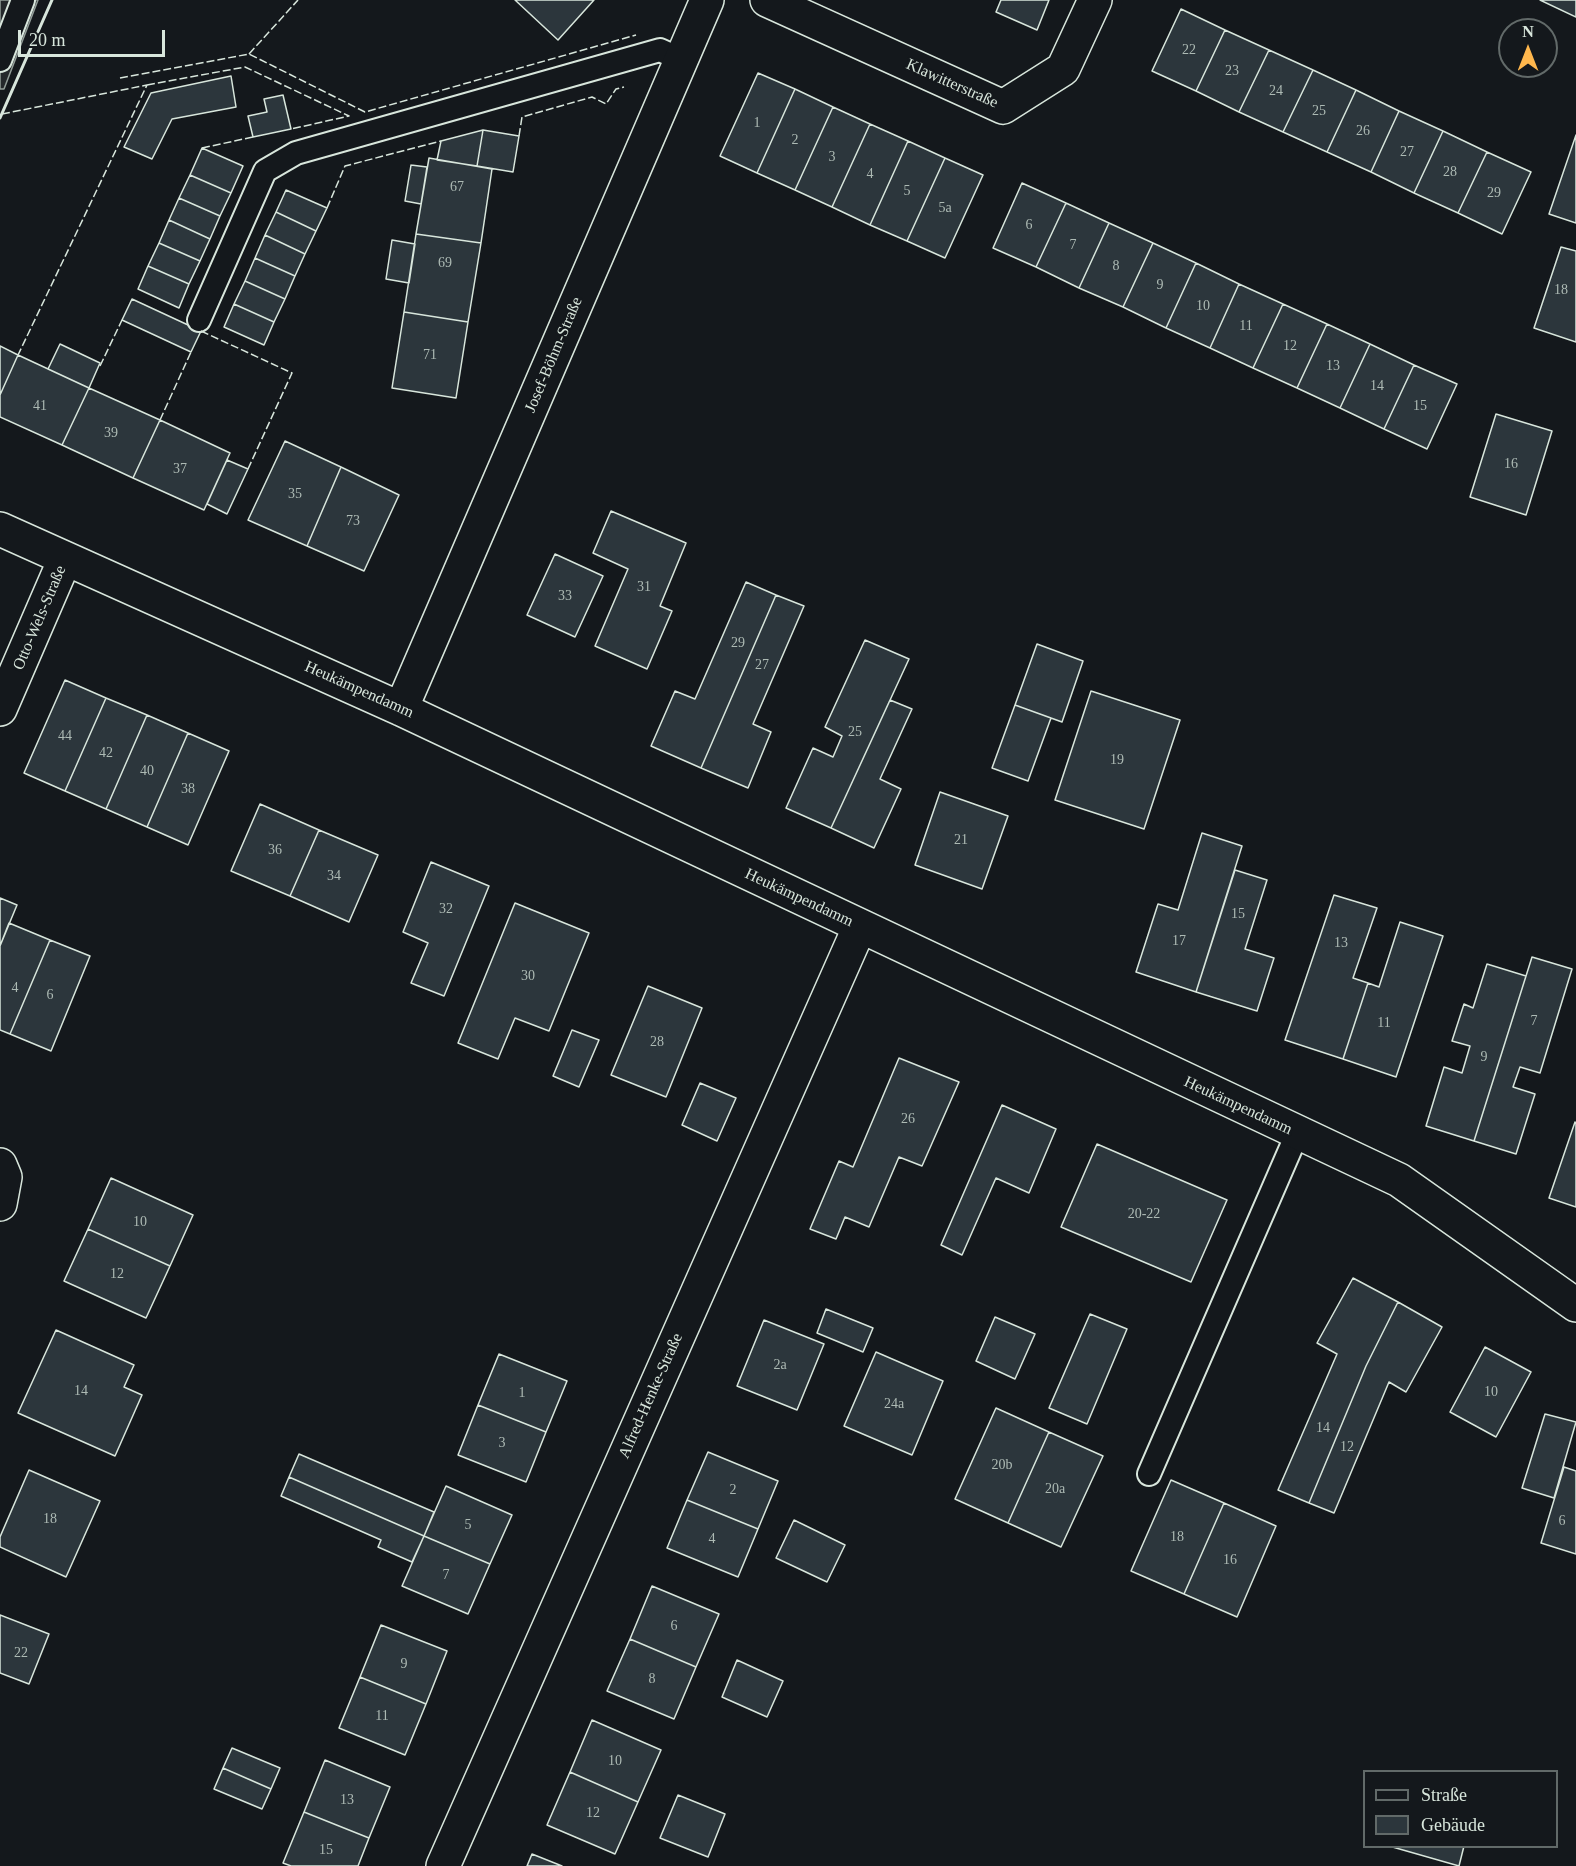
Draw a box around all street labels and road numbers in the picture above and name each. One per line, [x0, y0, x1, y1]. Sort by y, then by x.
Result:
street label: Klawitterstraße [903, 55, 1001, 113]
street label: Josef-Böhm-Straße [521, 294, 587, 416]
street label: Otto-Wels-Straße [9, 563, 71, 673]
street label: Heukämpendamm [302, 657, 416, 723]
street label: Heukämpendamm [742, 865, 856, 931]
street label: Heukämpendamm [1181, 1073, 1295, 1139]
street label: Alfred-Henke-Straße [615, 1330, 687, 1462]

